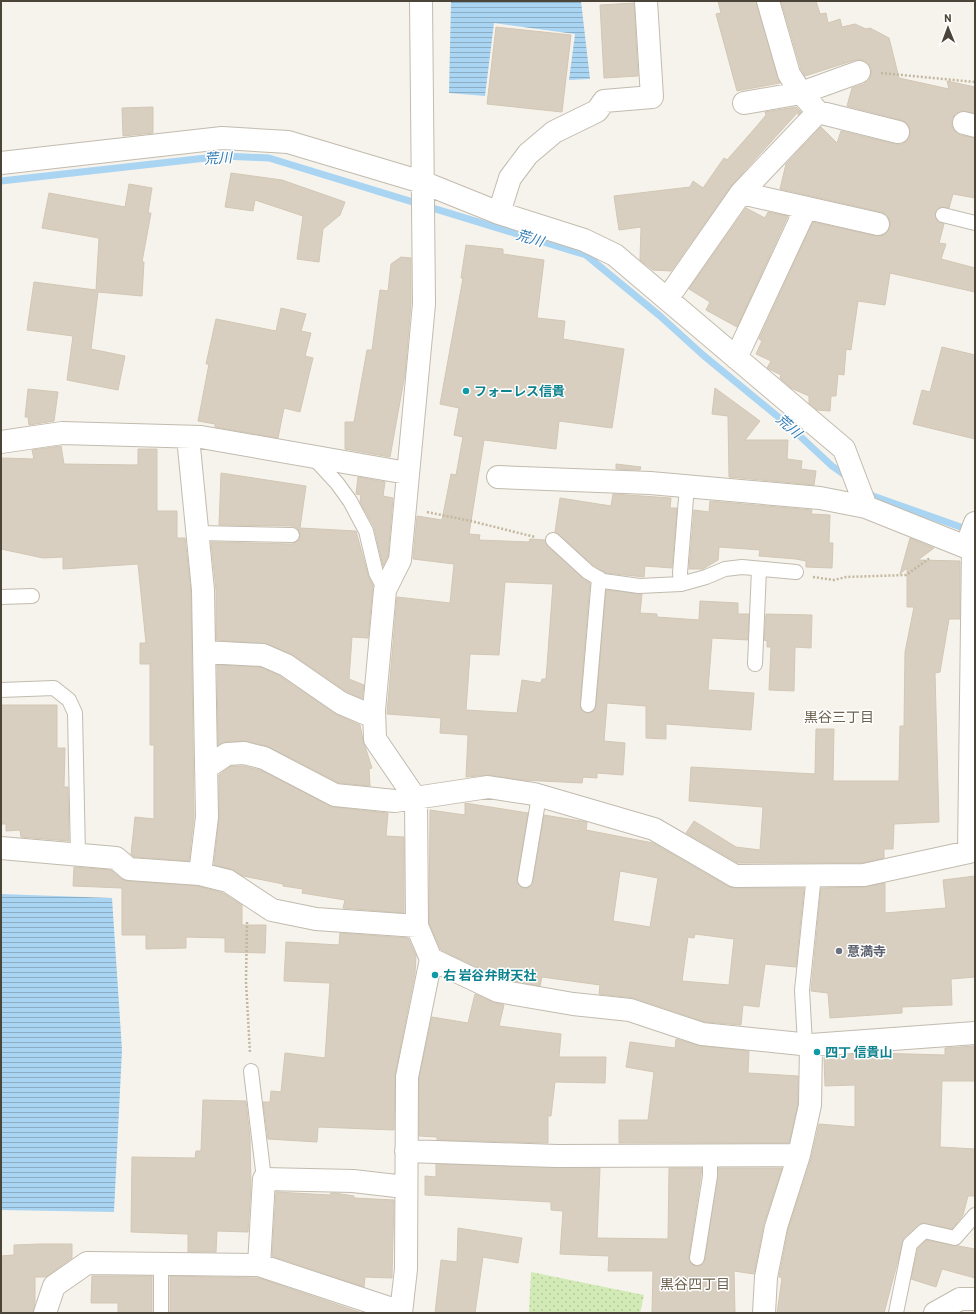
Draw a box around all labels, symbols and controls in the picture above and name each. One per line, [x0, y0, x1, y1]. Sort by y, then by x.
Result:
north arrow [928, 8, 968, 48]
text: N [944, 11, 952, 24]
water label: 荒川 [204, 148, 234, 167]
water label: 荒川 [514, 225, 548, 250]
place label: フォーレス信貴 [474, 383, 565, 399]
marker: フォーレス信貴 [461, 386, 471, 396]
water label: 荒川 [773, 410, 807, 443]
district label: 黒谷三丁目 [804, 708, 874, 725]
place label: 意満寺 [847, 943, 886, 959]
marker: 意満寺 [834, 946, 844, 956]
place label: 右 岩谷弁財天社 [443, 967, 537, 983]
marker: 右 岩谷弁財天社 [430, 970, 440, 980]
place label: 四丁 信貴山 [825, 1044, 893, 1060]
marker: 四丁 信貴山 [812, 1047, 822, 1057]
district label: 黒谷四丁目 [660, 1275, 730, 1292]

